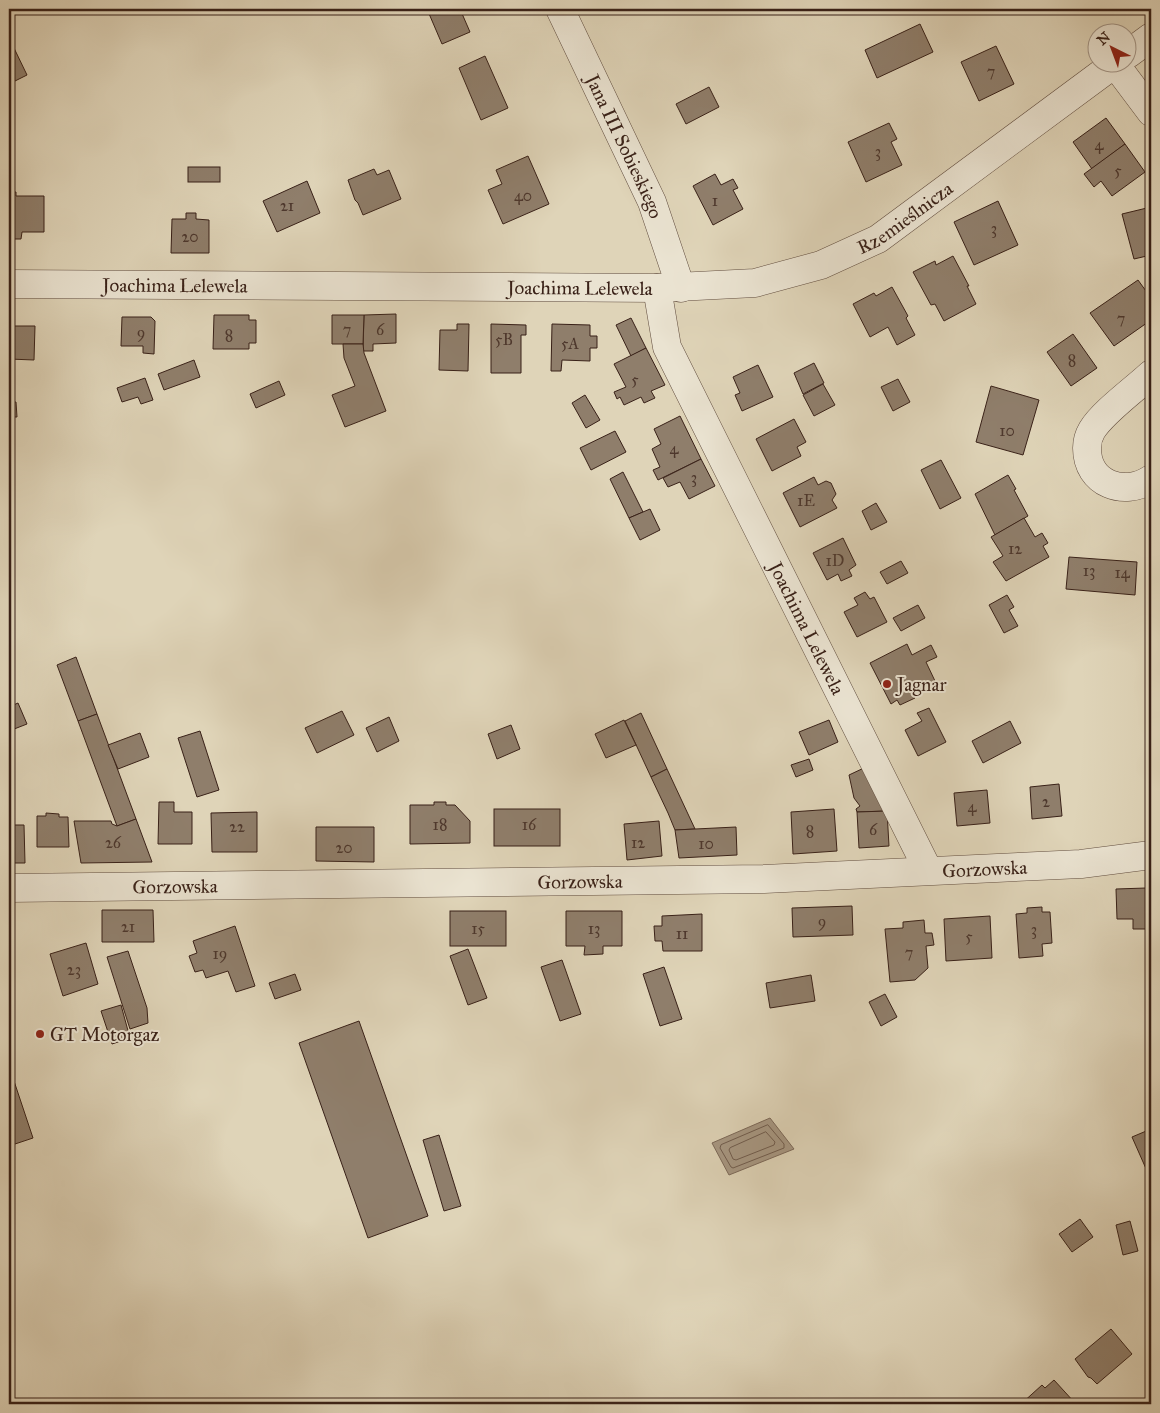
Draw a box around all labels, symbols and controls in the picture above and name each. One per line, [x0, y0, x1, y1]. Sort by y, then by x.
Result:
north arrow [1088, 22, 1138, 72]
text: N [1094, 28, 1114, 49]
house number: 7 [987, 62, 995, 81]
street label: Jana III Sobieskiego [579, 69, 668, 222]
house number: 4 [1095, 135, 1105, 154]
house number: 3 [875, 142, 881, 161]
house number: 5 [1114, 161, 1122, 180]
street label: Rzemieślnicza [853, 176, 958, 259]
house number: 40 [514, 186, 532, 205]
house number: 1 [712, 191, 718, 210]
house number: 21 [280, 196, 294, 215]
house number: 3 [991, 219, 997, 238]
house number: 20 [181, 227, 199, 246]
street label: Joachima Lelewela [100, 274, 249, 298]
street label: Joachima Lelewela [505, 276, 654, 300]
house number: 7 [1117, 309, 1125, 328]
house number: 7 [343, 320, 351, 339]
house number: 6 [376, 320, 385, 339]
house number: 9 [137, 323, 145, 342]
house number: 8 [225, 326, 233, 345]
house number: 5B [495, 330, 513, 349]
house number: 5A [561, 334, 579, 353]
house number: 8 [1068, 351, 1076, 370]
house number: 5 [631, 370, 639, 389]
house number: 10 [999, 421, 1015, 440]
house number: 4 [670, 439, 680, 458]
house number: 3 [691, 468, 697, 487]
house number: 1E [797, 491, 815, 510]
house number: 12 [1008, 539, 1022, 558]
house number: 1D [826, 551, 844, 570]
street label: Joachima Lelewela [762, 556, 850, 699]
house number: 13 [1083, 561, 1095, 580]
house number: 14 [1114, 563, 1131, 582]
place label: Jagnar [895, 673, 947, 697]
marker: Jagnar [881, 678, 893, 690]
house number: 2 [1042, 792, 1050, 811]
house number: 4 [968, 797, 978, 816]
house number: 18 [433, 815, 447, 834]
house number: 16 [522, 815, 537, 834]
house number: 22 [229, 817, 245, 836]
house number: 6 [869, 820, 878, 839]
house number: 8 [806, 822, 814, 841]
house number: 26 [105, 833, 122, 852]
house number: 12 [631, 833, 645, 852]
house number: 10 [698, 834, 714, 853]
house number: 20 [335, 838, 353, 857]
street label: Gorzowska [942, 856, 1029, 883]
street label: Gorzowska [537, 870, 624, 894]
street label: Gorzowska [132, 875, 219, 899]
house number: 9 [818, 912, 826, 931]
house number: 21 [121, 917, 135, 936]
house number: 15 [471, 919, 485, 938]
house number: 13 [588, 919, 600, 938]
house number: 3 [1031, 920, 1037, 939]
house number: 11 [676, 924, 688, 943]
house number: 5 [965, 927, 973, 946]
house number: 7 [905, 943, 913, 962]
house number: 19 [213, 944, 227, 963]
house number: 23 [67, 960, 81, 979]
place label: GT Motorgaz [50, 1023, 159, 1047]
marker: GT Motorgaz [34, 1028, 46, 1040]

